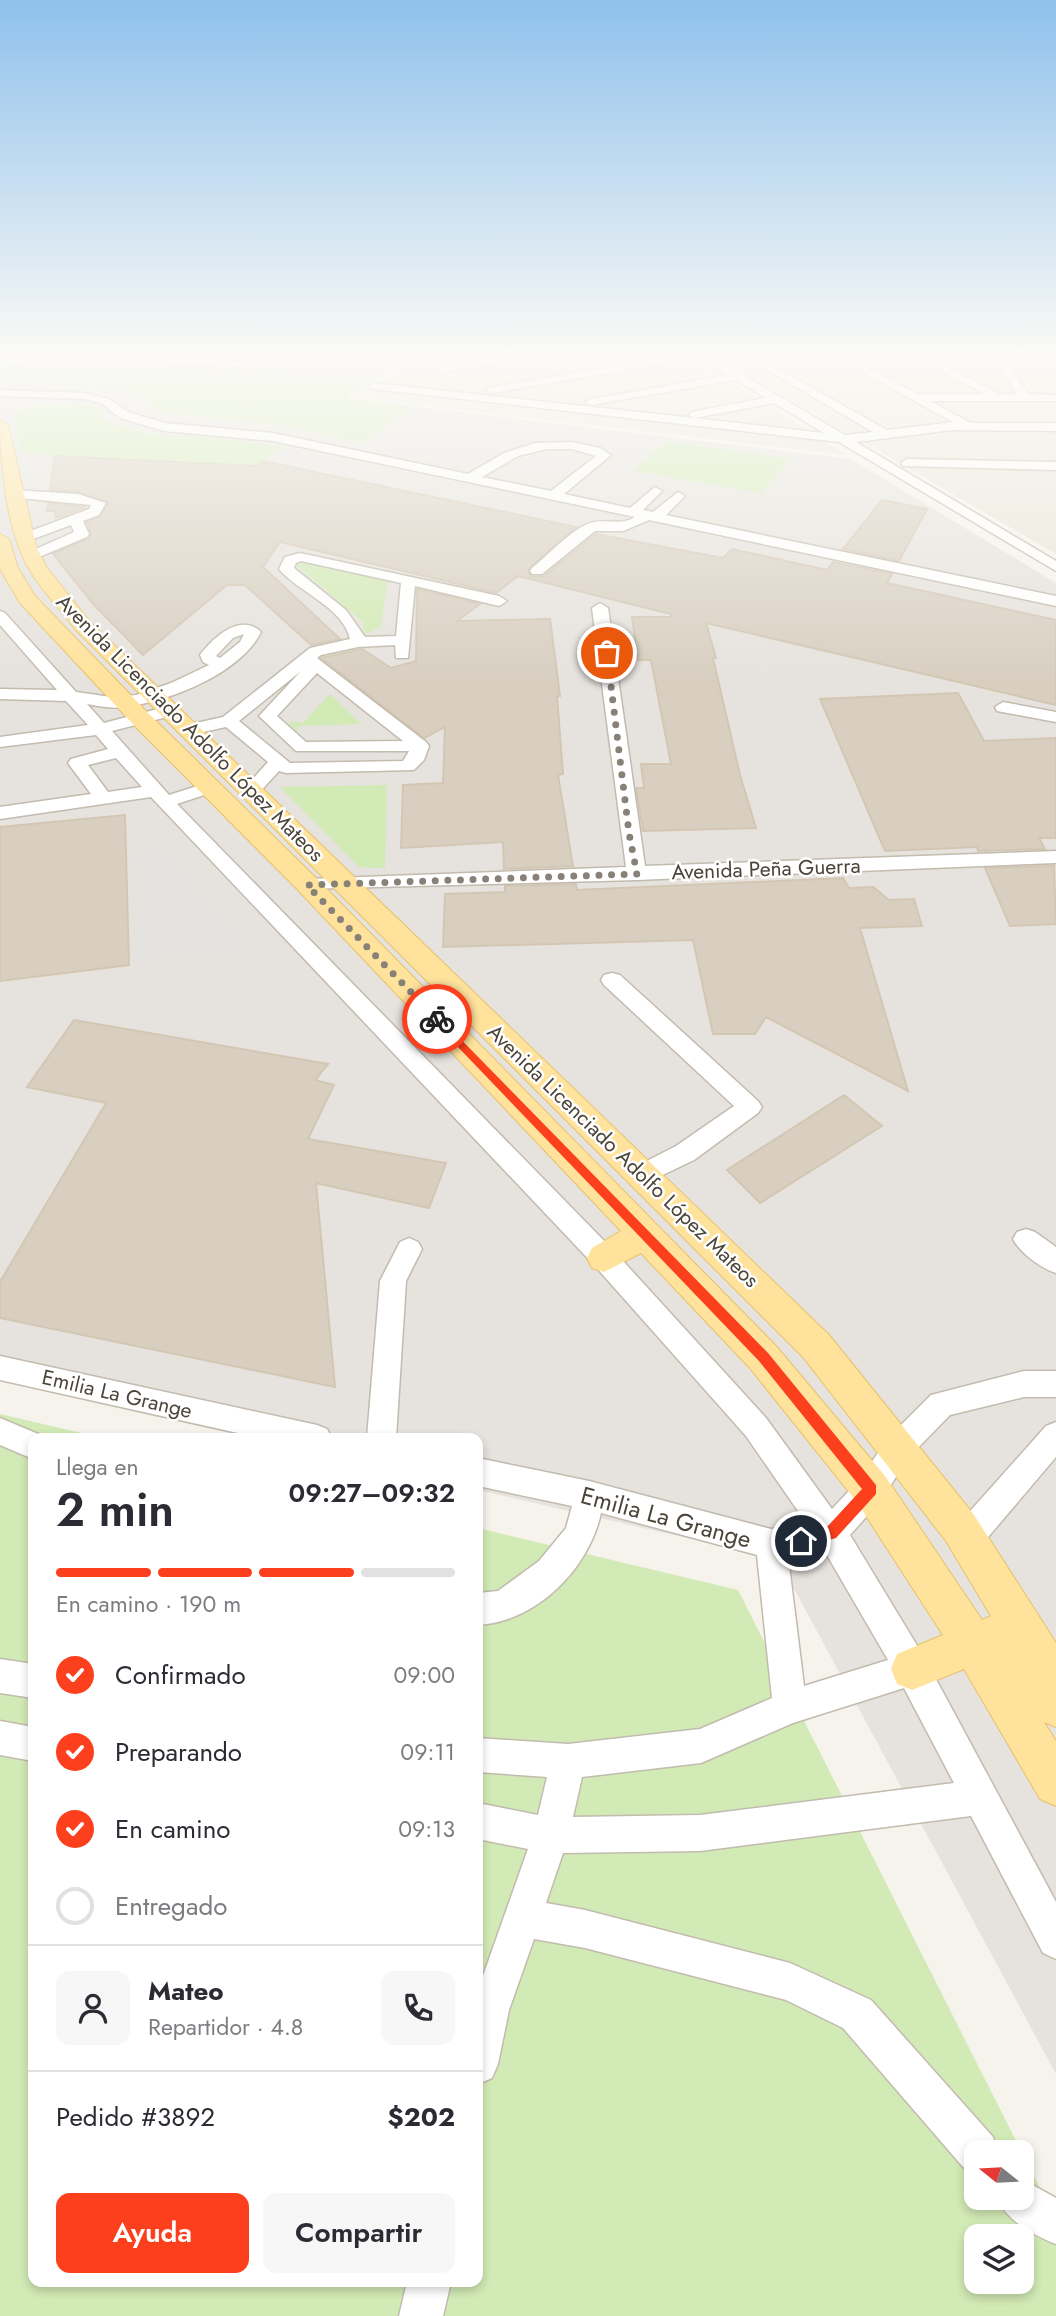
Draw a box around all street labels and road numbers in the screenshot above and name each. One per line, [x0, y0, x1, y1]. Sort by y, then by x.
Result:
street label: Avenida Licenciado Adolfo López Mateos [49, 587, 331, 869]
street label: Avenida Peña Guerra [671, 851, 861, 887]
street label: Avenida Licenciado Adolfo López Mateos [480, 1018, 766, 1294]
street label: Emilia La Grange [39, 1362, 195, 1426]
street label: Emilia La Grange [577, 1477, 755, 1557]

